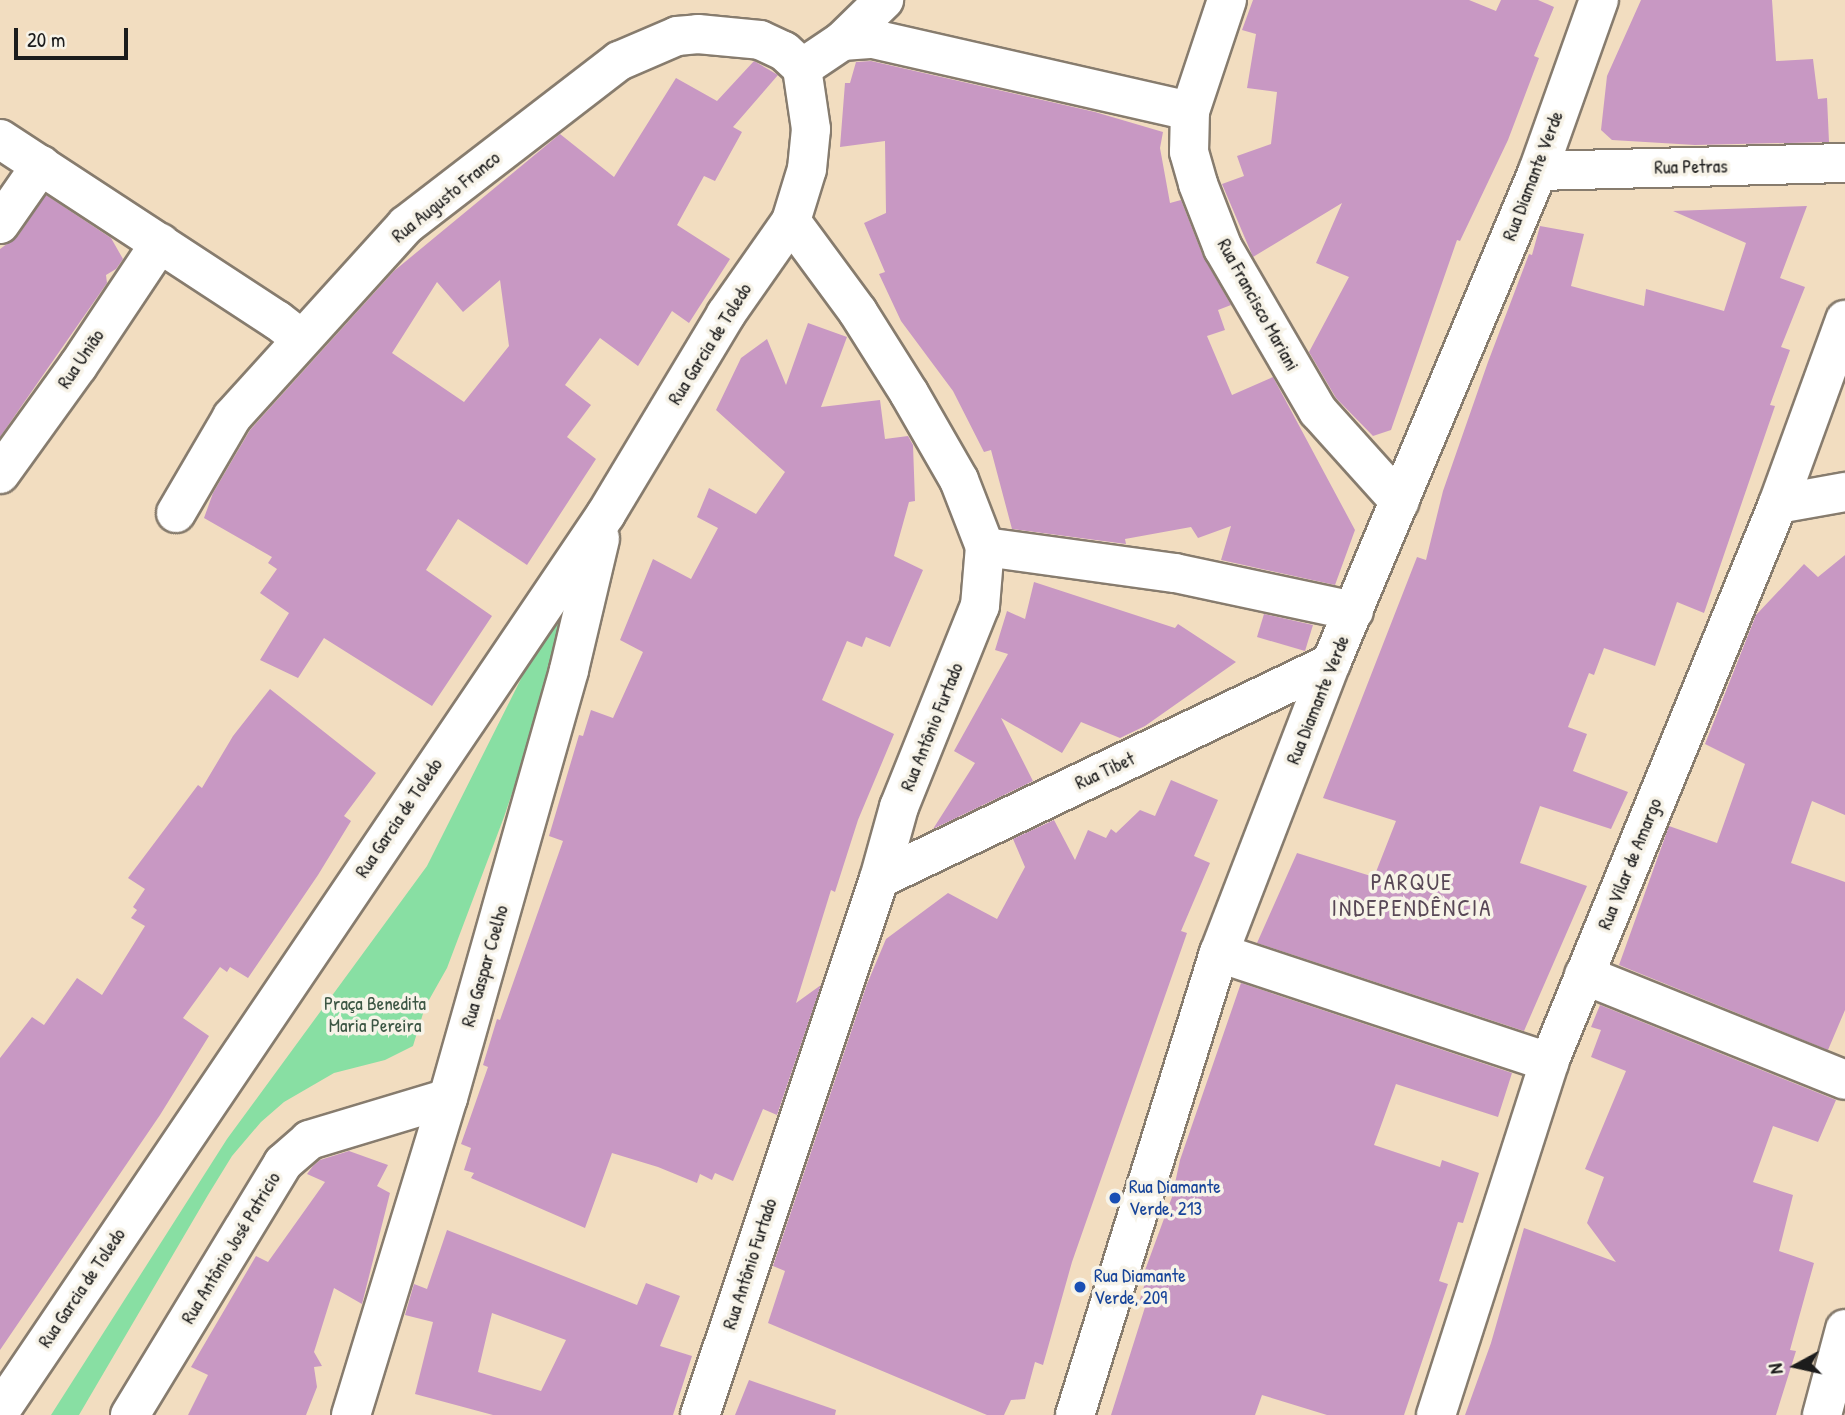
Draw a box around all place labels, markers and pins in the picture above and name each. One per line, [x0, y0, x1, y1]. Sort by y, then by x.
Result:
place label: Rua Diamante Verde, 213 [1129, 1176, 1221, 1220]
marker: Rua Diamante Verde, 213 [1107, 1190, 1123, 1206]
place label: Rua Diamante Verde, 209 [1094, 1265, 1186, 1309]
marker: Rua Diamante Verde, 209 [1072, 1279, 1088, 1295]

